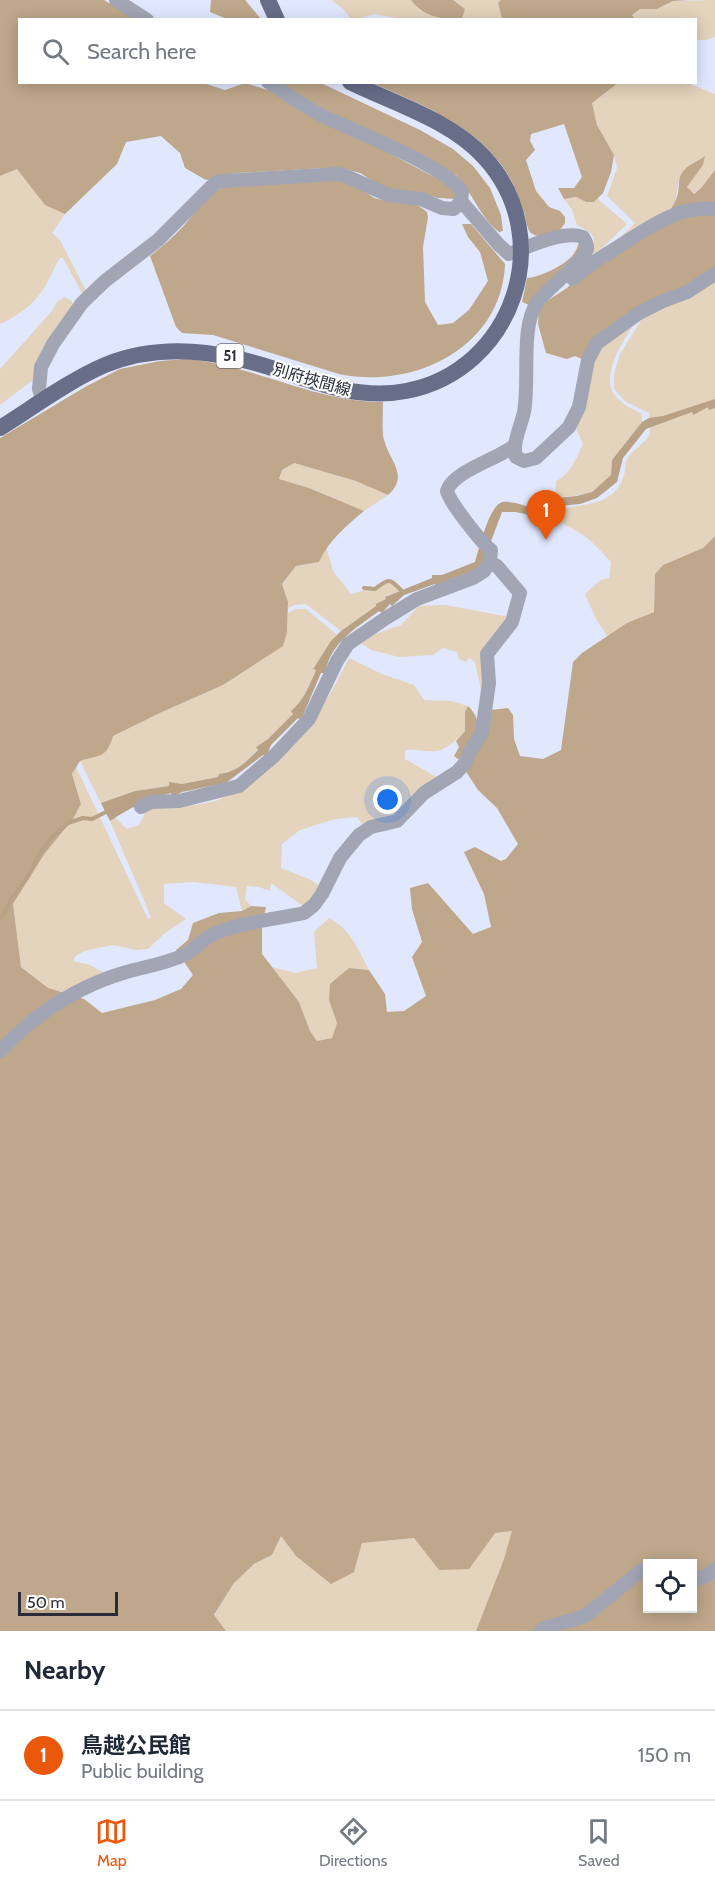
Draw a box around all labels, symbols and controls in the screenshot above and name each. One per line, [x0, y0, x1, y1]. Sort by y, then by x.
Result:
search box [18, 18, 697, 84]
icon: search [39, 35, 72, 68]
text: Search here [87, 38, 196, 65]
road number: 51 [216, 344, 244, 368]
street label: 別府挾間線 [271, 359, 353, 400]
pin: 1 [526, 490, 566, 540]
your location [373, 785, 402, 814]
map controls [643, 1559, 697, 1613]
button: locate [643, 1559, 697, 1613]
scale bar [18, 1589, 118, 1616]
text: 50 m [27, 1593, 64, 1612]
text: Nearby [24, 1654, 105, 1686]
text: 鳥越公民館 [81, 1732, 191, 1759]
text: 1 [40, 1743, 47, 1767]
text: 150 m [638, 1743, 691, 1767]
text: Public building [81, 1759, 203, 1783]
tab: Map [95, 1815, 128, 1870]
tab: Directions [319, 1815, 387, 1870]
tab: Saved [578, 1815, 620, 1870]

